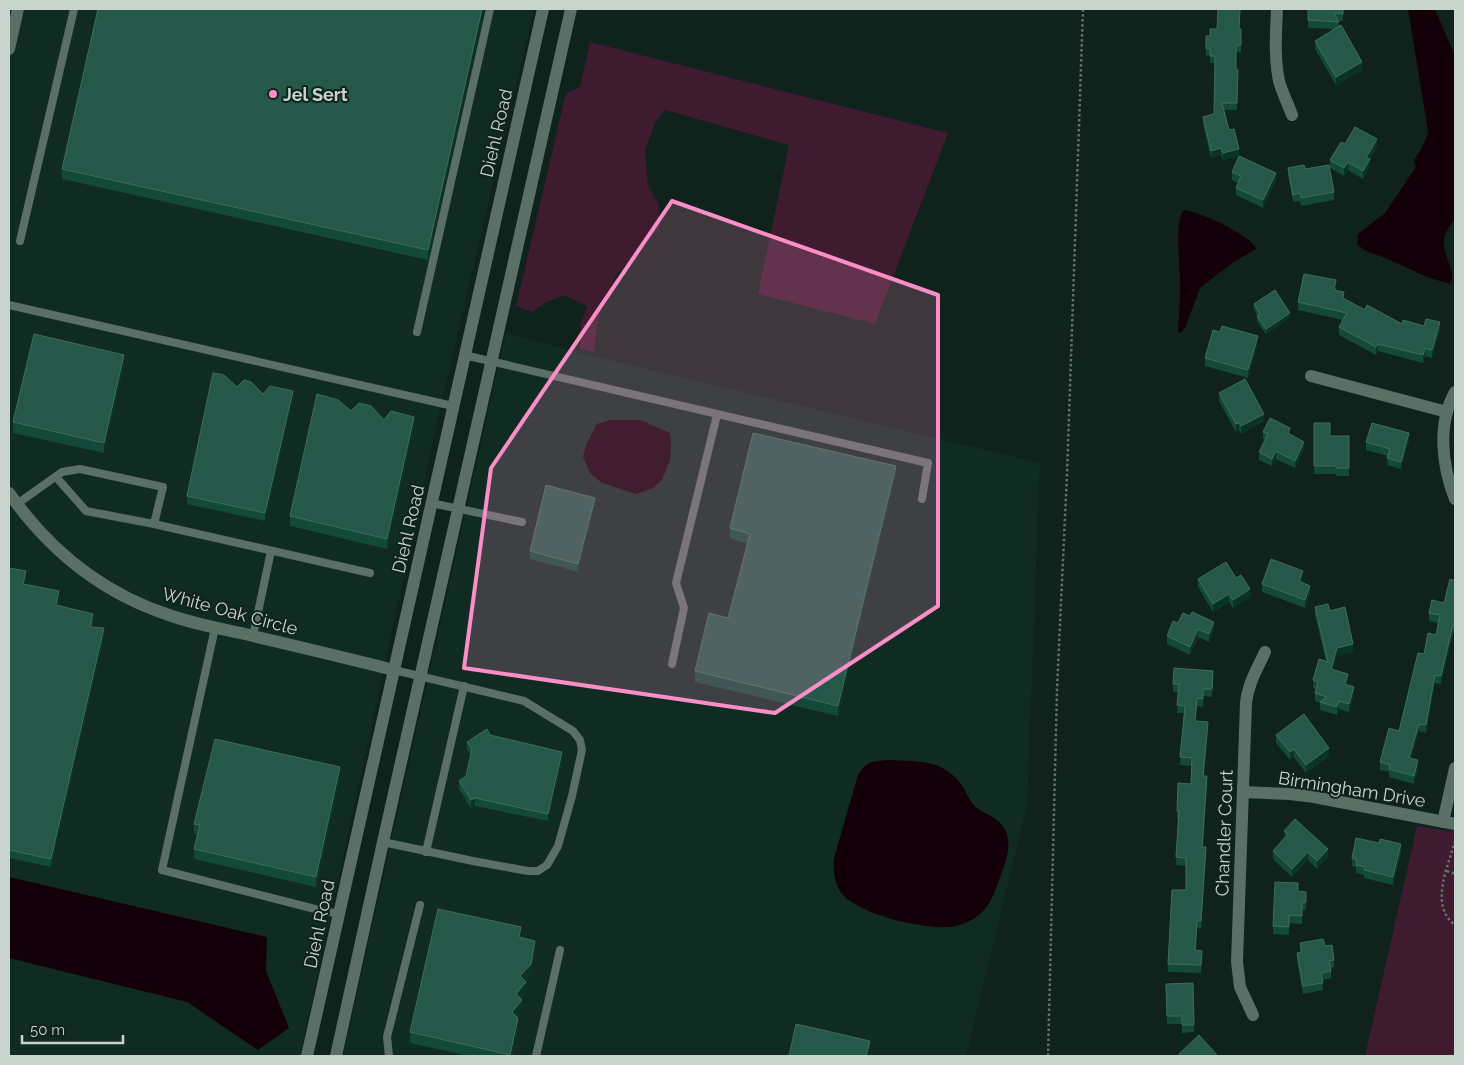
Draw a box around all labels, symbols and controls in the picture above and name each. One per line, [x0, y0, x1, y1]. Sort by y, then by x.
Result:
place label: Jel Sert [283, 84, 348, 105]
street label: Diehl Road [476, 87, 516, 179]
marker: Jel Sert [267, 88, 279, 100]
street label: Diehl Road [388, 483, 428, 575]
street label: White Oak Circle [160, 583, 300, 639]
street label: Birmingham Drive [1277, 767, 1428, 811]
street label: Chandler Court [1211, 769, 1237, 897]
street label: Diehl Road [299, 878, 339, 970]
scale bar [22, 1012, 124, 1044]
text: 50 m [30, 1021, 65, 1039]

